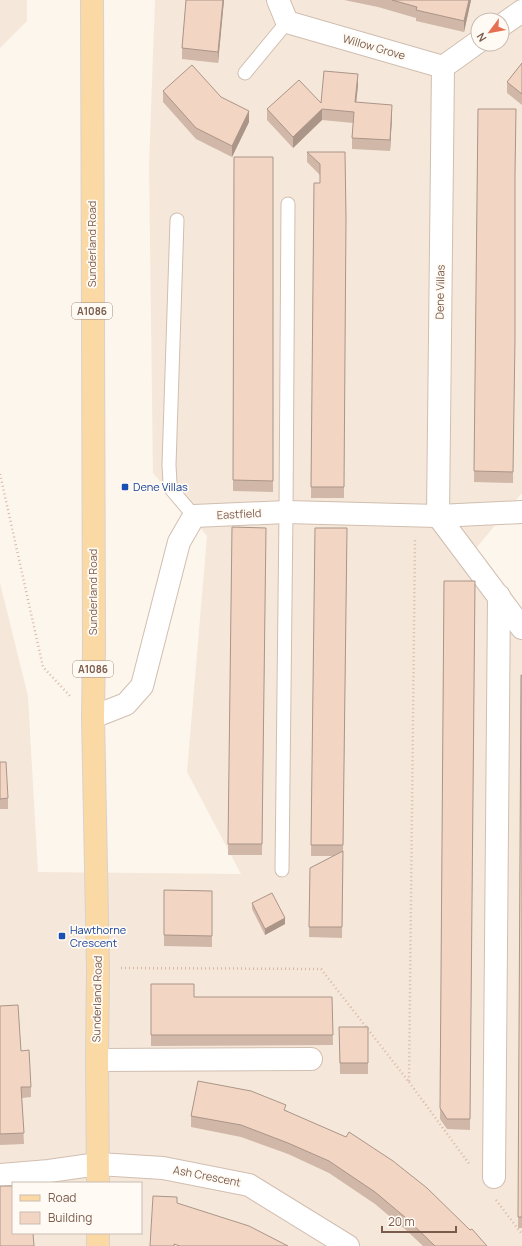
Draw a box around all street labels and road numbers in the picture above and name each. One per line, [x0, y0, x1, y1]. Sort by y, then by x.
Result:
street label: Willow Grove [341, 30, 408, 63]
street label: Sunderland Road [84, 201, 99, 287]
street label: Dene Villas [432, 264, 447, 320]
road number: A1086 [72, 303, 112, 319]
street label: Eastfield [216, 505, 262, 522]
street label: Sunderland Road [85, 549, 100, 635]
road number: A1086 [73, 661, 113, 677]
street label: Sunderland Road [88, 956, 105, 1042]
street label: Ash Crescent [172, 1162, 242, 1189]

